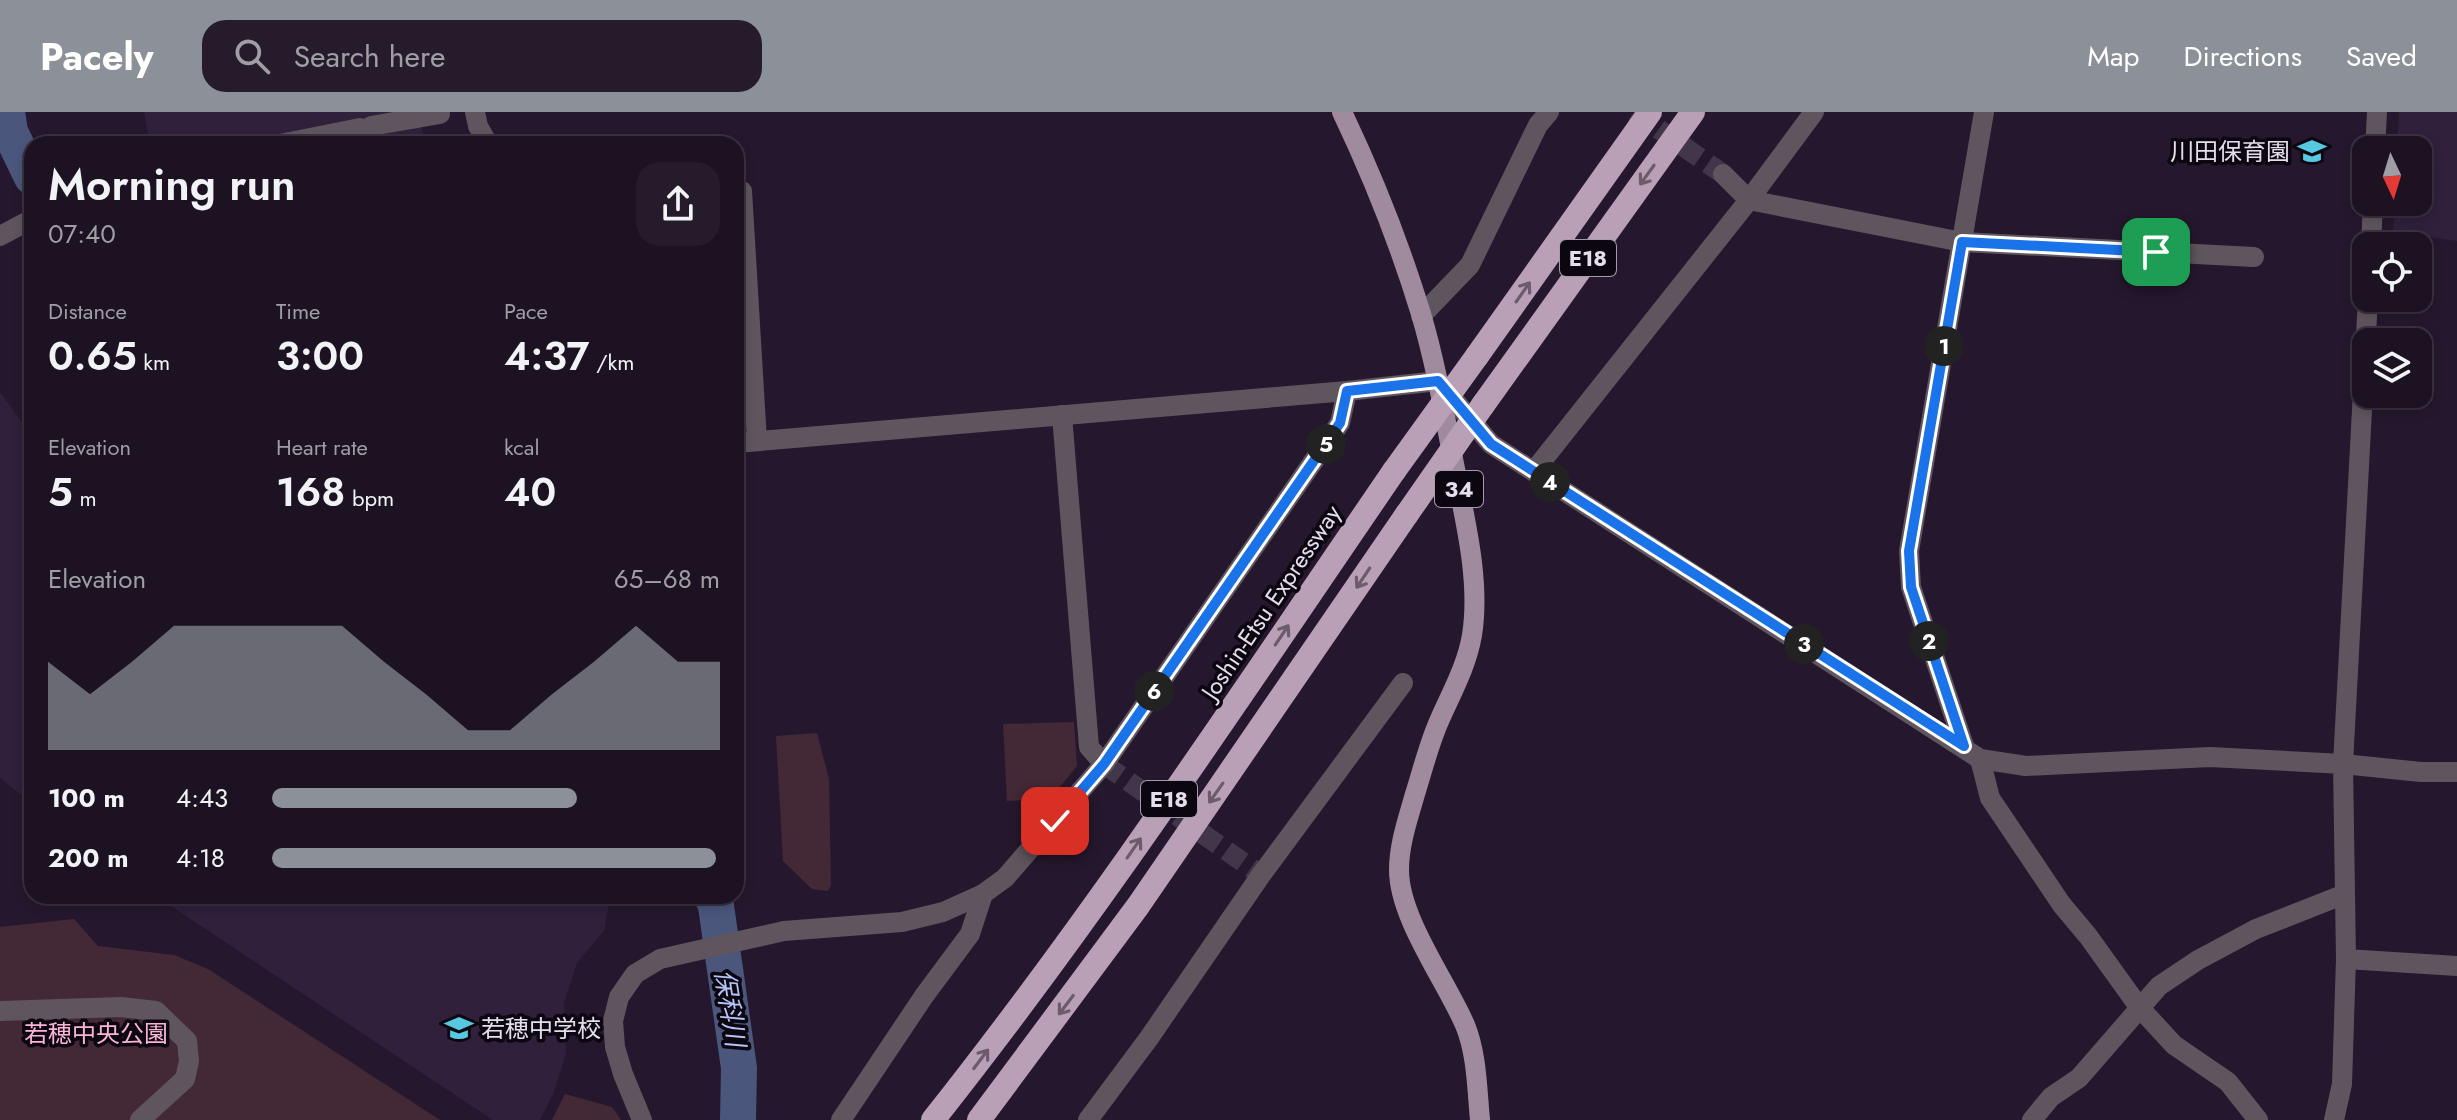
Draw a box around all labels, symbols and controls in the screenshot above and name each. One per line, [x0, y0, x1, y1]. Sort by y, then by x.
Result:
search box [202, 20, 762, 92]
text: Pacely [40, 29, 154, 84]
icon: search [230, 34, 274, 78]
text: Search here [294, 35, 445, 78]
text: Map [2087, 36, 2139, 77]
text: Directions [2183, 36, 2302, 77]
text: Saved [2346, 36, 2417, 77]
place label: 川田保育園 [2170, 134, 2290, 169]
school or university icon: 川田保育園 [2297, 136, 2327, 166]
north arrow [2352, 136, 2432, 216]
map controls [2352, 136, 2432, 408]
text: Morning run [48, 153, 296, 217]
button: share [636, 162, 720, 246]
one-way arrow [1639, 164, 1656, 185]
text: 07:40 [48, 215, 116, 253]
pin [2122, 218, 2190, 286]
icon: arrive [2134, 230, 2178, 274]
button: locate [2352, 232, 2432, 312]
road number: E18 [1560, 240, 1616, 276]
one-way arrow [1514, 282, 1531, 303]
text: Distance [48, 295, 127, 327]
text: Time [276, 295, 320, 327]
text: Pace [504, 295, 548, 327]
pin: 1 [1924, 326, 1964, 366]
text: 0.65 [48, 327, 137, 385]
text: 3:00 [276, 327, 364, 385]
text: 4:37 [504, 327, 590, 385]
button: layers [2352, 328, 2432, 408]
text: 1 [1938, 330, 1950, 362]
text: km [137, 346, 170, 378]
text: /km [590, 346, 634, 378]
pin: 5 [1306, 424, 1346, 464]
text: 5 [1319, 428, 1333, 460]
text: Elevation [48, 431, 131, 463]
text: Heart rate [276, 431, 368, 463]
text: kcal [504, 431, 540, 463]
pin: 4 [1530, 462, 1570, 502]
text: 5 [48, 463, 73, 521]
text: 168 [276, 463, 345, 521]
text: 40 [504, 463, 556, 521]
text: 4 [1542, 466, 1558, 498]
road number: 34 [1435, 471, 1483, 507]
text: m [73, 482, 97, 514]
text: bpm [345, 482, 394, 514]
street label: Joshin-Etsu Expressway [1191, 497, 1350, 709]
text: Elevation [48, 560, 146, 598]
text: 65–68 m [614, 560, 720, 598]
one-way arrow [1355, 567, 1371, 589]
pin: 2 [1909, 621, 1949, 661]
one-way arrow [1274, 624, 1290, 646]
pin: 3 [1784, 624, 1824, 664]
text: 2 [1922, 625, 1936, 657]
text: 3 [1797, 628, 1811, 660]
pin: 6 [1134, 671, 1174, 711]
text: 6 [1147, 675, 1161, 707]
text: 100 m [48, 779, 125, 817]
text: 4:43 [176, 779, 228, 817]
road number: E18 [1141, 781, 1197, 817]
one-way arrow [1208, 781, 1224, 803]
pin [1021, 787, 1089, 855]
icon: check [1033, 799, 1077, 843]
one-way arrow [1126, 838, 1142, 860]
text: 200 m [48, 839, 129, 877]
text: 4:18 [176, 839, 225, 877]
water label: 保科川 [705, 967, 755, 1052]
one-way arrow [1058, 993, 1074, 1015]
place label: 若穂中学校 [481, 1011, 601, 1046]
school or university icon: 若穂中学校 [444, 1013, 474, 1043]
park label: 若穂中央公園 [24, 1016, 168, 1051]
one-way arrow [973, 1048, 989, 1070]

